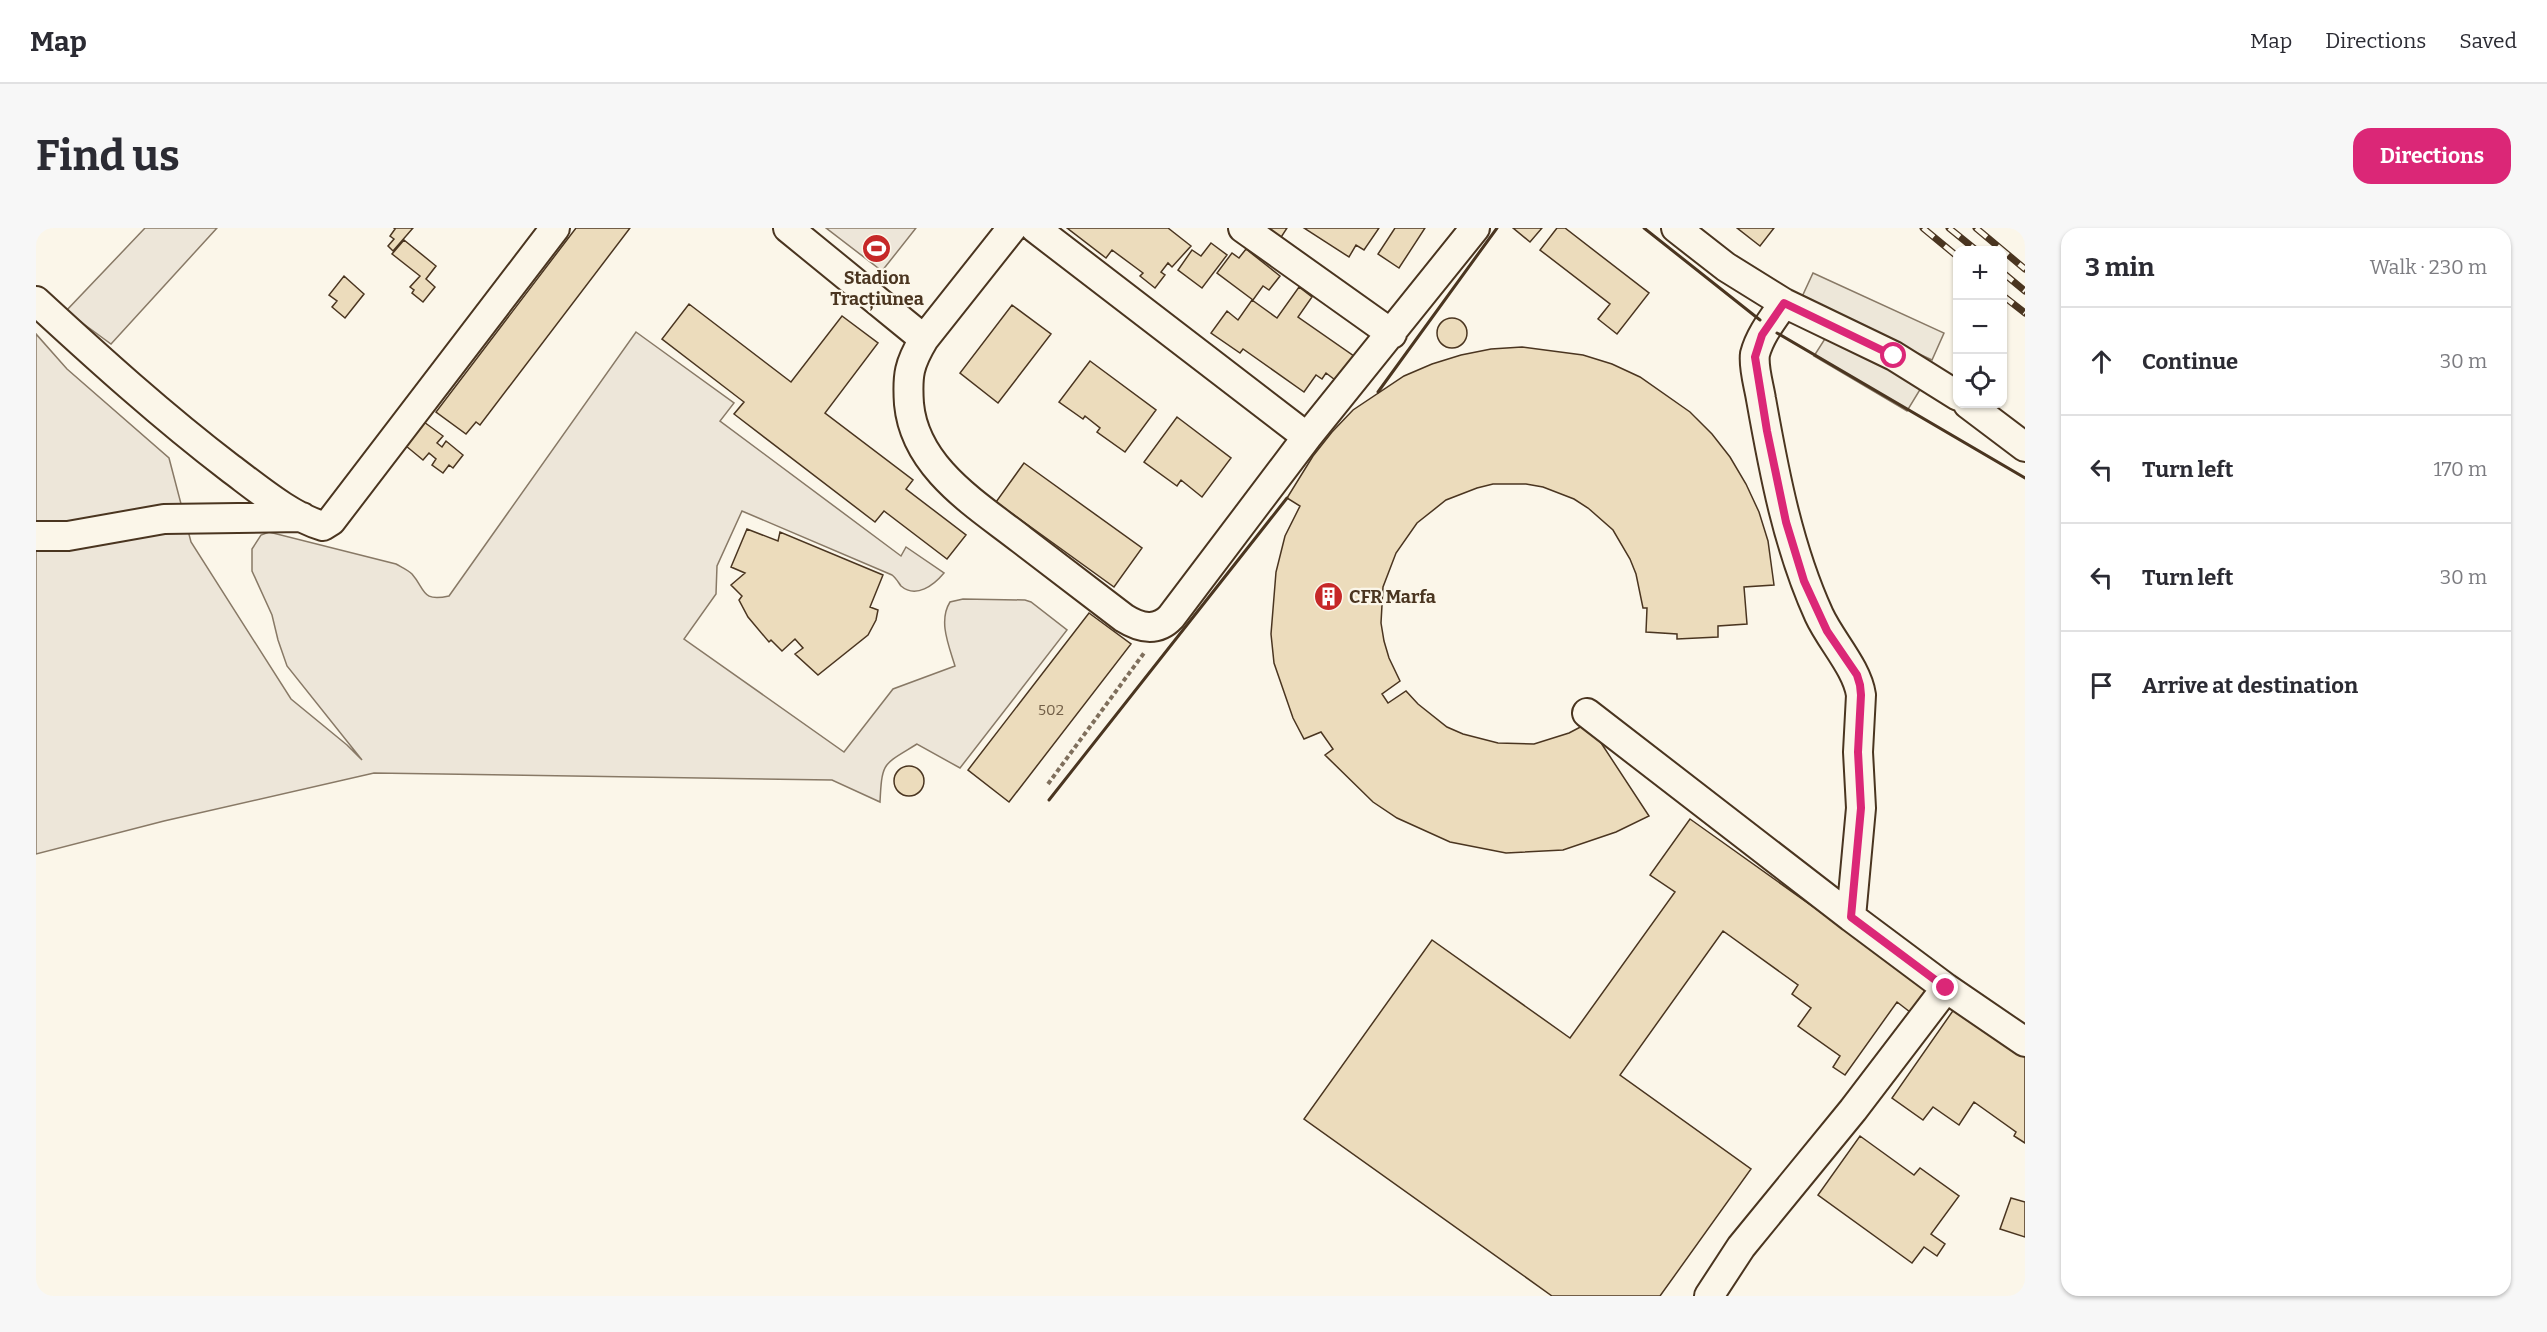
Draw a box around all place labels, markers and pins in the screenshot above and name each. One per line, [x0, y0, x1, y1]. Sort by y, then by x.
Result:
sports icon: Stadion Tracțiunea [861, 233, 893, 265]
place label: Stadion Tracțiunea [830, 267, 924, 311]
building icon: CFR Marfa [1312, 581, 1344, 613]
place label: CFR Marfa [1349, 586, 1436, 608]

